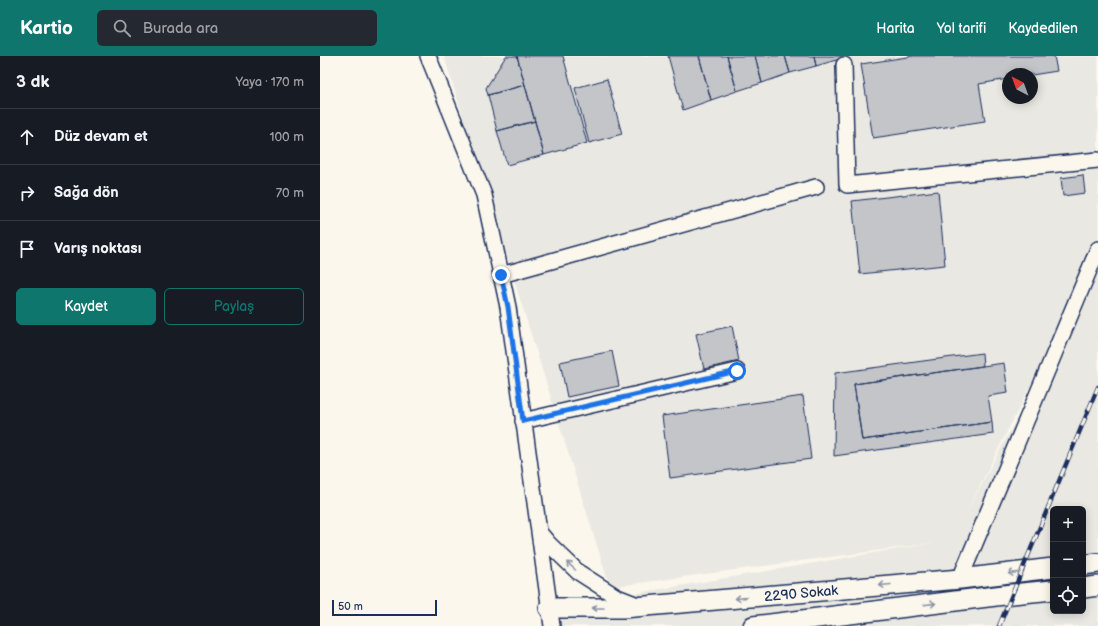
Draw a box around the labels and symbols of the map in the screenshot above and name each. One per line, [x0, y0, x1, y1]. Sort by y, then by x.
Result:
north arrow [1002, 68, 1038, 104]
route end [492, 266, 510, 284]
route start [728, 362, 746, 380]
one-way arrow [567, 562, 577, 571]
one-way arrow [1008, 569, 1021, 576]
street label: 2290 Sokak [763, 582, 839, 605]
one-way arrow [879, 582, 892, 589]
one-way arrow [735, 595, 748, 602]
scale bar [332, 598, 437, 617]
one-way arrow [923, 600, 936, 608]
one-way arrow [592, 604, 605, 612]

